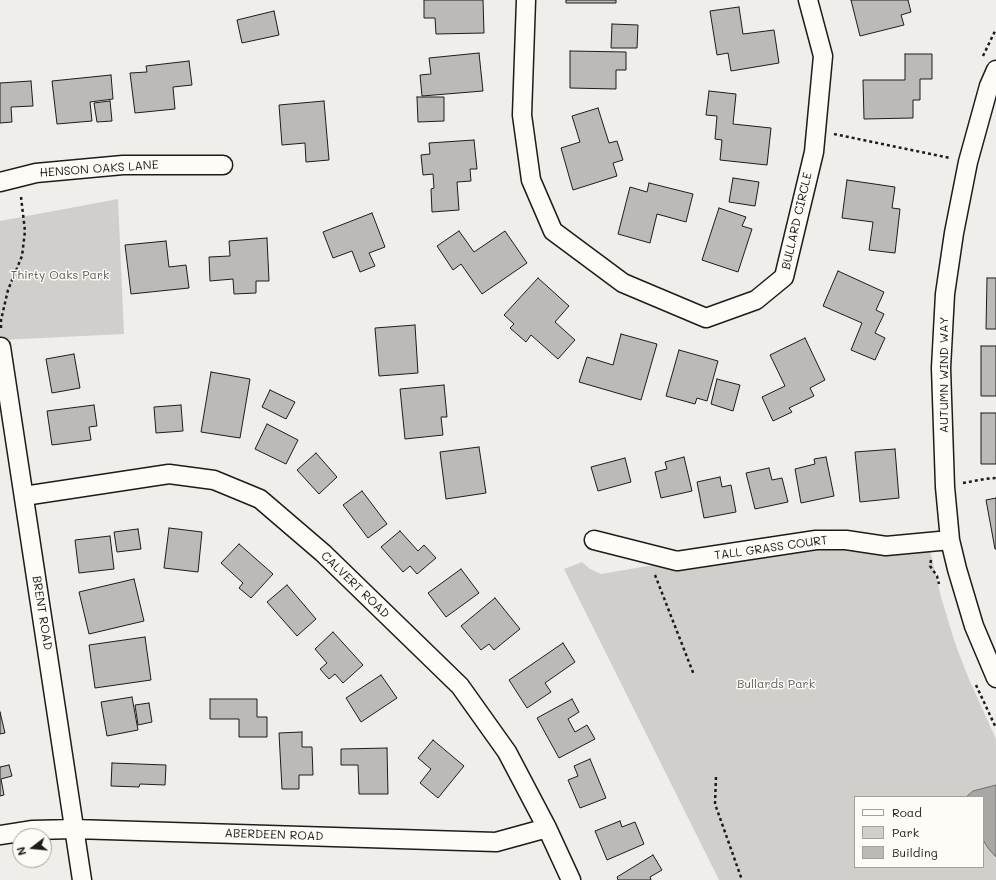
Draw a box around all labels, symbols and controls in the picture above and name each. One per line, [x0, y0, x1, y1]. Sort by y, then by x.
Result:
street label: HENSON OAKS LANE [39, 158, 159, 180]
street label: BULLARD CIRCLE [779, 171, 815, 271]
park label: Thirty Oaks Park [11, 268, 109, 282]
street label: AUTUMN WIND WAY [937, 317, 951, 433]
street label: TALL GRASS COURT [713, 533, 829, 563]
street label: CALVERT ROAD [318, 549, 392, 621]
street label: BRENT ROAD [29, 575, 55, 651]
park label: Bullards Park [737, 677, 815, 691]
legend [854, 796, 984, 868]
text: Road [892, 804, 922, 820]
text: Park [892, 824, 919, 840]
street label: ABERDEEN ROAD [224, 826, 324, 844]
north arrow [12, 828, 52, 868]
text: Building [892, 844, 938, 860]
text: N [13, 845, 29, 857]

